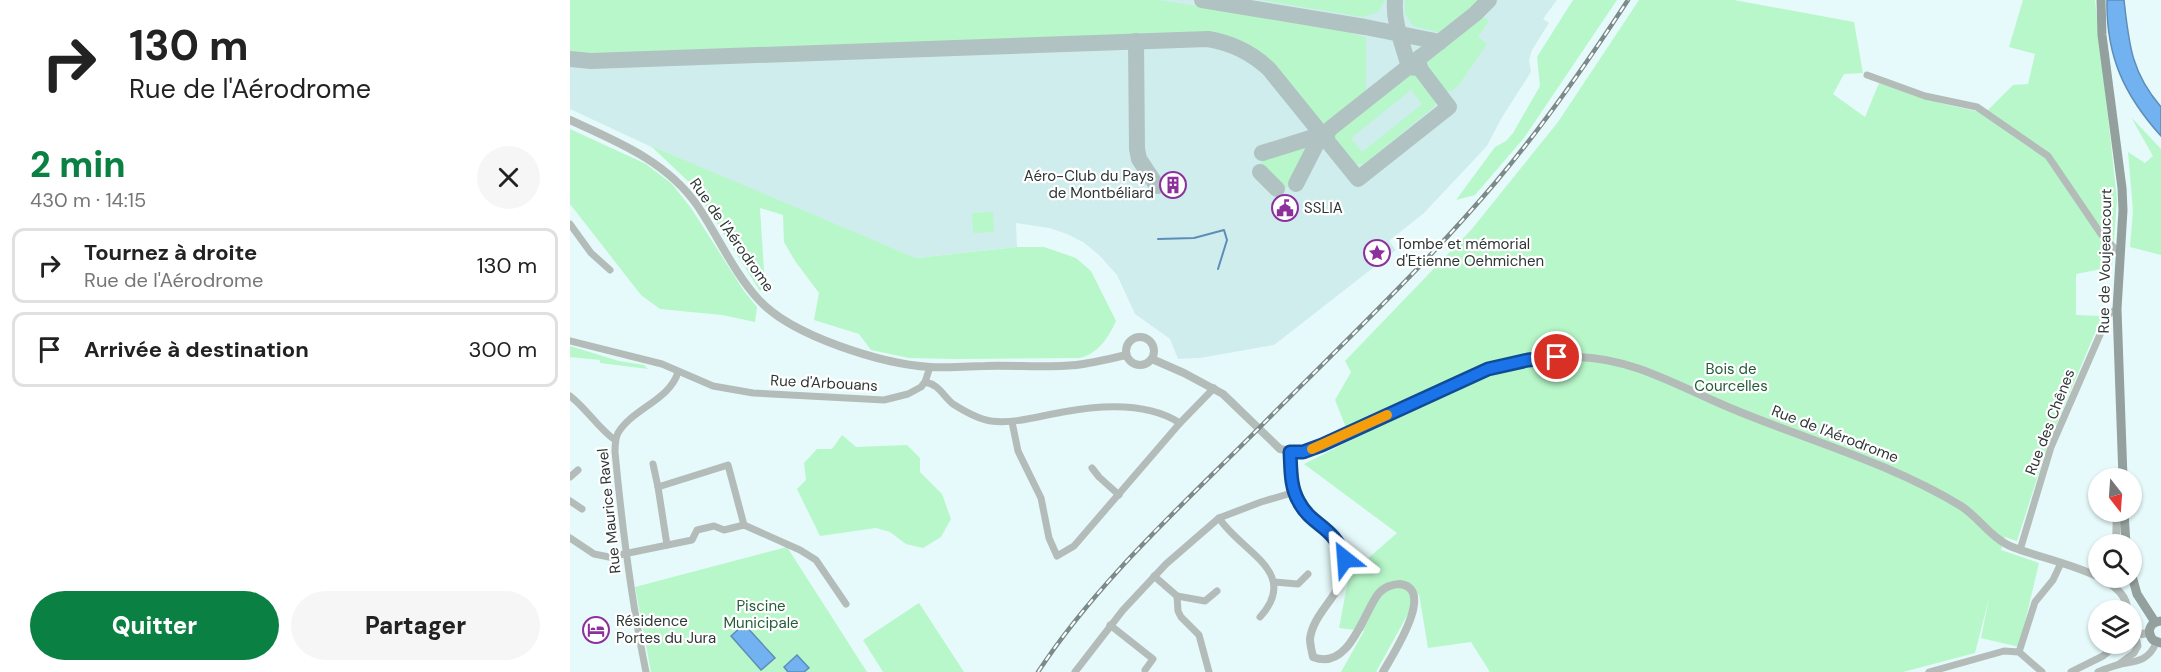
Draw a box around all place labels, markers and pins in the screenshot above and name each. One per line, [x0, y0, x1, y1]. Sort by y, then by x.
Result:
place label: Aéro-Club du Pays de Montbéliard [1024, 166, 1154, 203]
building icon: Aéro-Club du Pays de Montbéliard [1158, 170, 1188, 200]
public building icon: SSLIA [1270, 193, 1300, 223]
place label: SSLIA [1304, 198, 1343, 218]
place label: Tombe et mémorial d'Etienne Oehmichen [1396, 234, 1544, 271]
place icon: Tombe et mémorial d'Etienne Oehmichen [1362, 238, 1392, 268]
pin [1531, 331, 1582, 382]
place label: Résidence Portes du Jura [616, 611, 716, 648]
hotel icon: Résidence Portes du Jura [581, 615, 611, 645]

